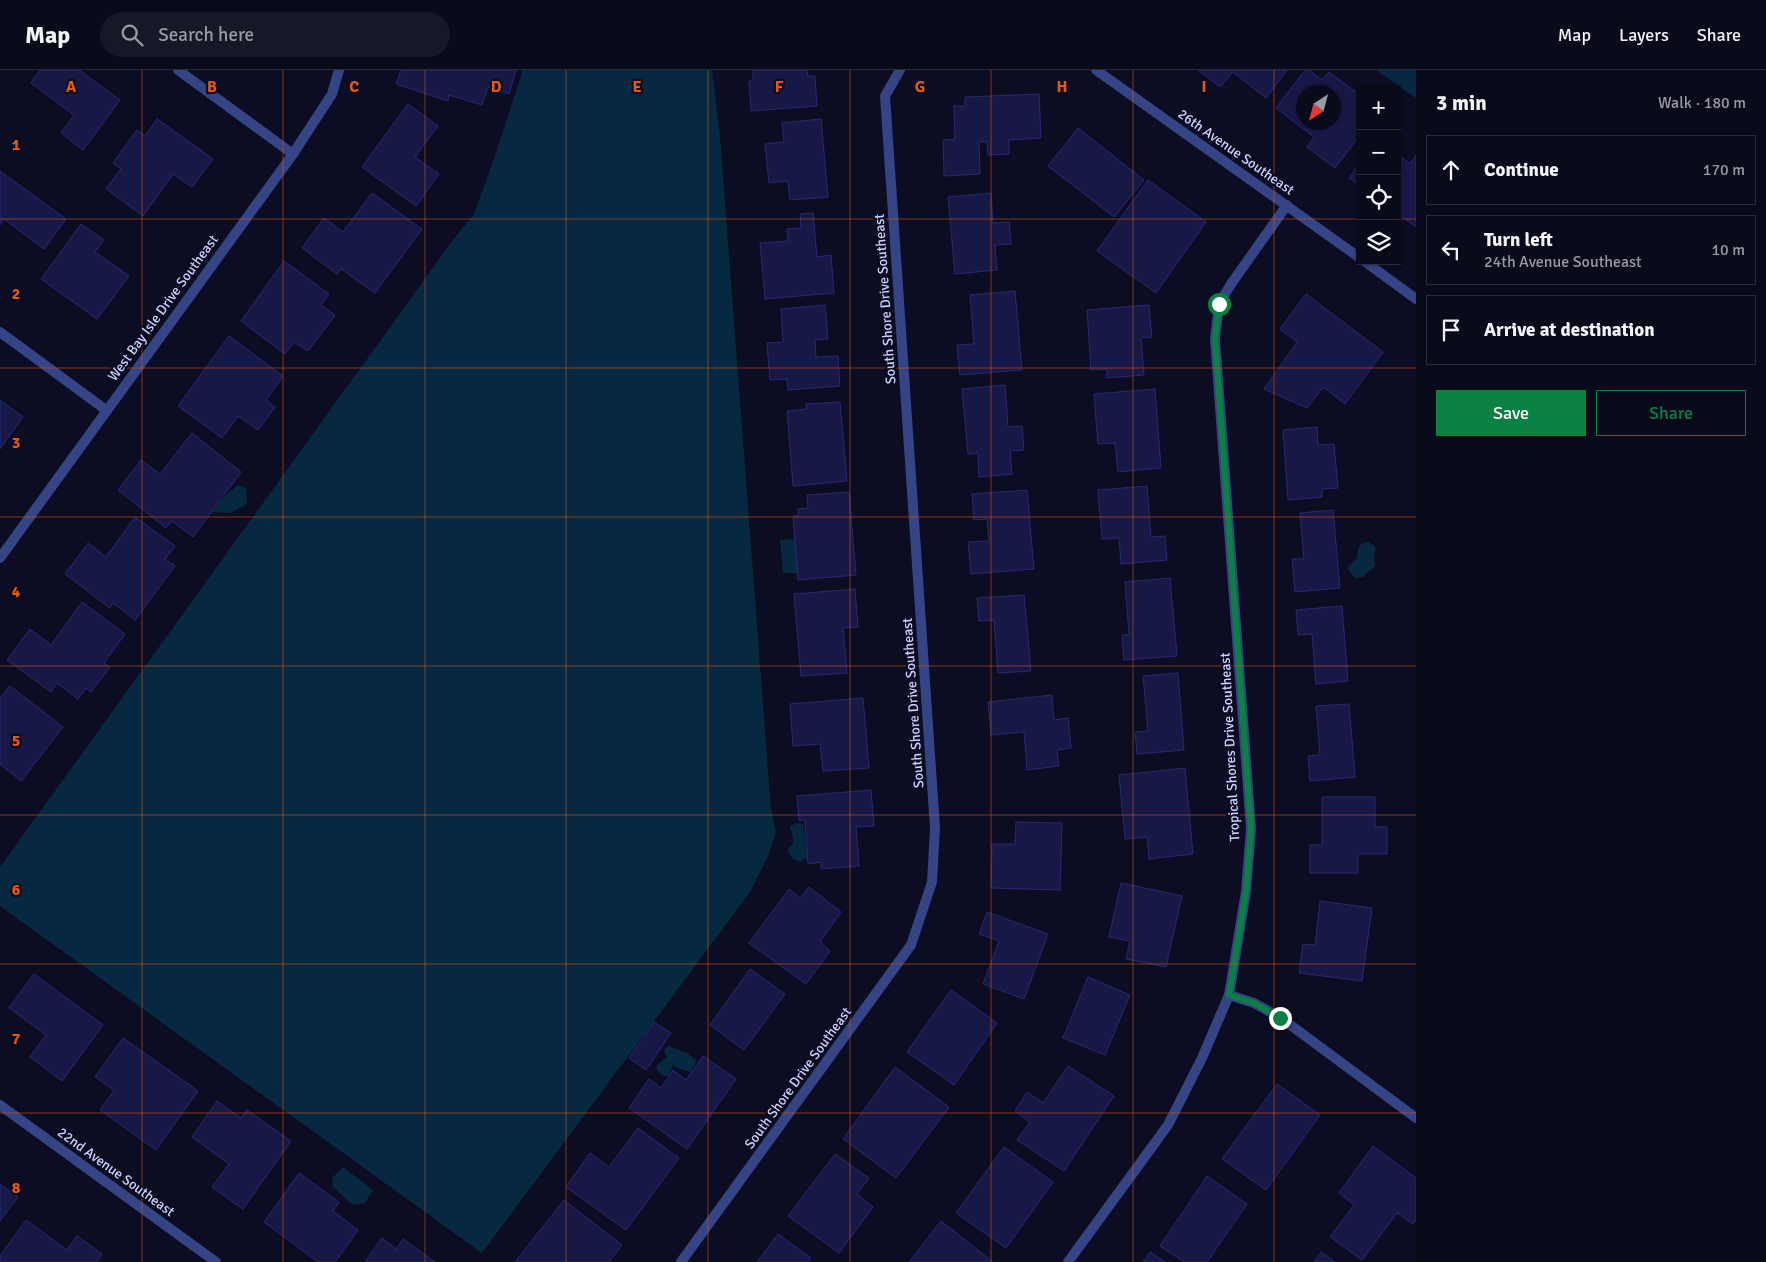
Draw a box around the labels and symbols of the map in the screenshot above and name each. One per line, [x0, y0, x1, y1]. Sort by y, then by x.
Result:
text: A [66, 77, 77, 97]
text: B [207, 77, 217, 97]
text: C [349, 77, 359, 97]
text: D [491, 77, 502, 97]
text: E [632, 77, 642, 97]
text: F [775, 77, 784, 97]
text: G [915, 77, 925, 97]
text: H [1057, 77, 1067, 97]
text: I [1201, 77, 1207, 97]
north arrow [1296, 85, 1341, 130]
street label: 26th Avenue Southeast [1175, 105, 1297, 199]
text: 1 [12, 135, 21, 155]
street label: South Shore Drive Southeast [871, 213, 899, 385]
street label: West Bay Isle Drive Southeast [104, 232, 222, 384]
text: 2 [12, 284, 20, 304]
route start [1208, 293, 1231, 316]
text: 3 [12, 433, 20, 453]
text: 4 [12, 582, 21, 602]
street label: South Shore Drive Southeast [899, 617, 927, 789]
street label: Tropical Shores Drive Southeast [1217, 652, 1243, 842]
text: 5 [12, 731, 20, 751]
text: 6 [12, 880, 21, 900]
street label: South Shore Drive Southeast [741, 1004, 855, 1152]
route end [1269, 1007, 1292, 1030]
text: 7 [12, 1029, 21, 1049]
street label: 22nd Avenue Southeast [54, 1124, 178, 1220]
text: 8 [12, 1178, 21, 1198]

